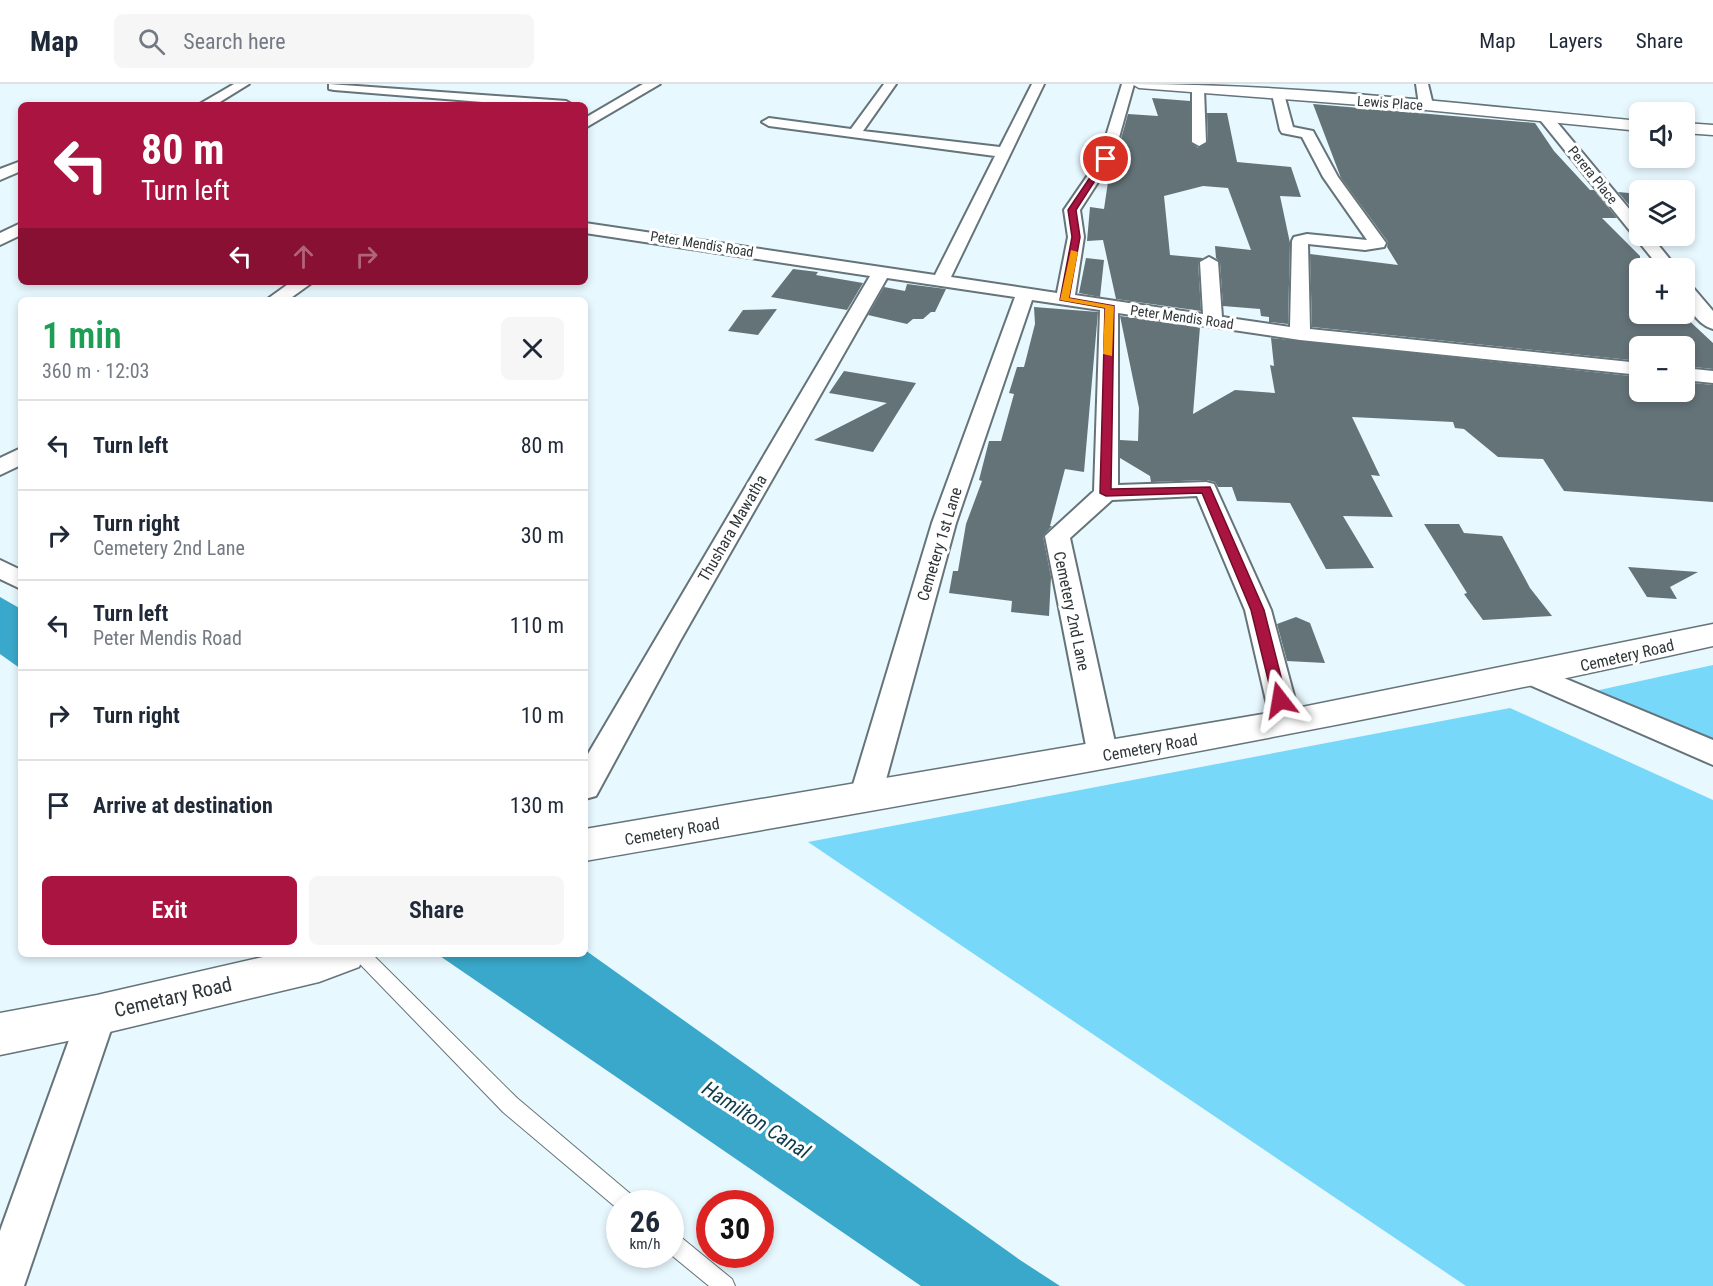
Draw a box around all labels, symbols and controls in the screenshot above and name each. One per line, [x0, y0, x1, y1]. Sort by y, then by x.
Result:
search box [114, 14, 534, 68]
text: Map [30, 25, 78, 58]
icon: search [135, 25, 168, 58]
text: Search here [183, 29, 286, 54]
text: Map [1479, 29, 1516, 53]
text: Layers [1549, 29, 1603, 53]
text: Share [1636, 29, 1683, 53]
street label: Lewis Place [1357, 93, 1424, 113]
map controls [1629, 102, 1695, 402]
button: sound [1629, 102, 1695, 168]
text: 80 m [141, 125, 224, 174]
icon: left [42, 126, 120, 204]
pin [1080, 133, 1131, 184]
icon: arrive [1089, 142, 1122, 175]
street label: Perera Place [1565, 143, 1621, 207]
text: Turn left [141, 175, 230, 207]
button: layers [1629, 180, 1695, 246]
street label: Peter Mendis Road [649, 228, 755, 260]
icon: left [224, 240, 257, 273]
icon: ahead [287, 240, 320, 273]
icon: right [350, 240, 383, 273]
button: + [1629, 258, 1695, 324]
street label: Peter Mendis Road [1129, 302, 1235, 332]
text: 1 min [42, 315, 122, 357]
button: close [501, 317, 564, 380]
button: − [1629, 336, 1695, 402]
text: 360 m · 12:03 [42, 359, 149, 383]
icon: left [42, 429, 75, 462]
text: Turn left [93, 433, 168, 458]
text: 80 m [521, 433, 564, 458]
street label: Thushara Mawatha [694, 471, 771, 585]
street label: Cemetery 1st Lane [913, 485, 966, 603]
text: Turn right [93, 511, 180, 536]
icon: right [42, 519, 75, 552]
text: 30 m [521, 523, 564, 548]
text: Cemetery 2nd Lane [93, 536, 245, 560]
street label: Cemetery 2nd Lane [1050, 550, 1093, 672]
text: Turn left [93, 601, 168, 626]
icon: left [42, 609, 75, 642]
text: 110 m [510, 613, 564, 638]
text: Peter Mendis Road [93, 626, 242, 650]
street label: Cemetery Road [1578, 635, 1676, 676]
position arrow [1248, 668, 1312, 732]
icon: right [42, 699, 75, 732]
text: Turn right [93, 703, 180, 728]
text: 10 m [521, 703, 564, 728]
street label: Cemetery Road [1101, 730, 1199, 765]
icon: arrive [42, 789, 75, 822]
text: Arrive at destination [93, 793, 273, 818]
text: 130 m [510, 793, 564, 818]
street label: Cemetery Road [623, 814, 721, 849]
button: Exit [42, 876, 297, 945]
button: Share [309, 876, 564, 945]
street label: Cemetary Road [112, 972, 234, 1022]
water label: Hamilton Canal [698, 1076, 815, 1164]
speed limit sign: 30 [696, 1190, 774, 1268]
text: 26 [630, 1204, 660, 1239]
text: km/h [630, 1235, 660, 1253]

